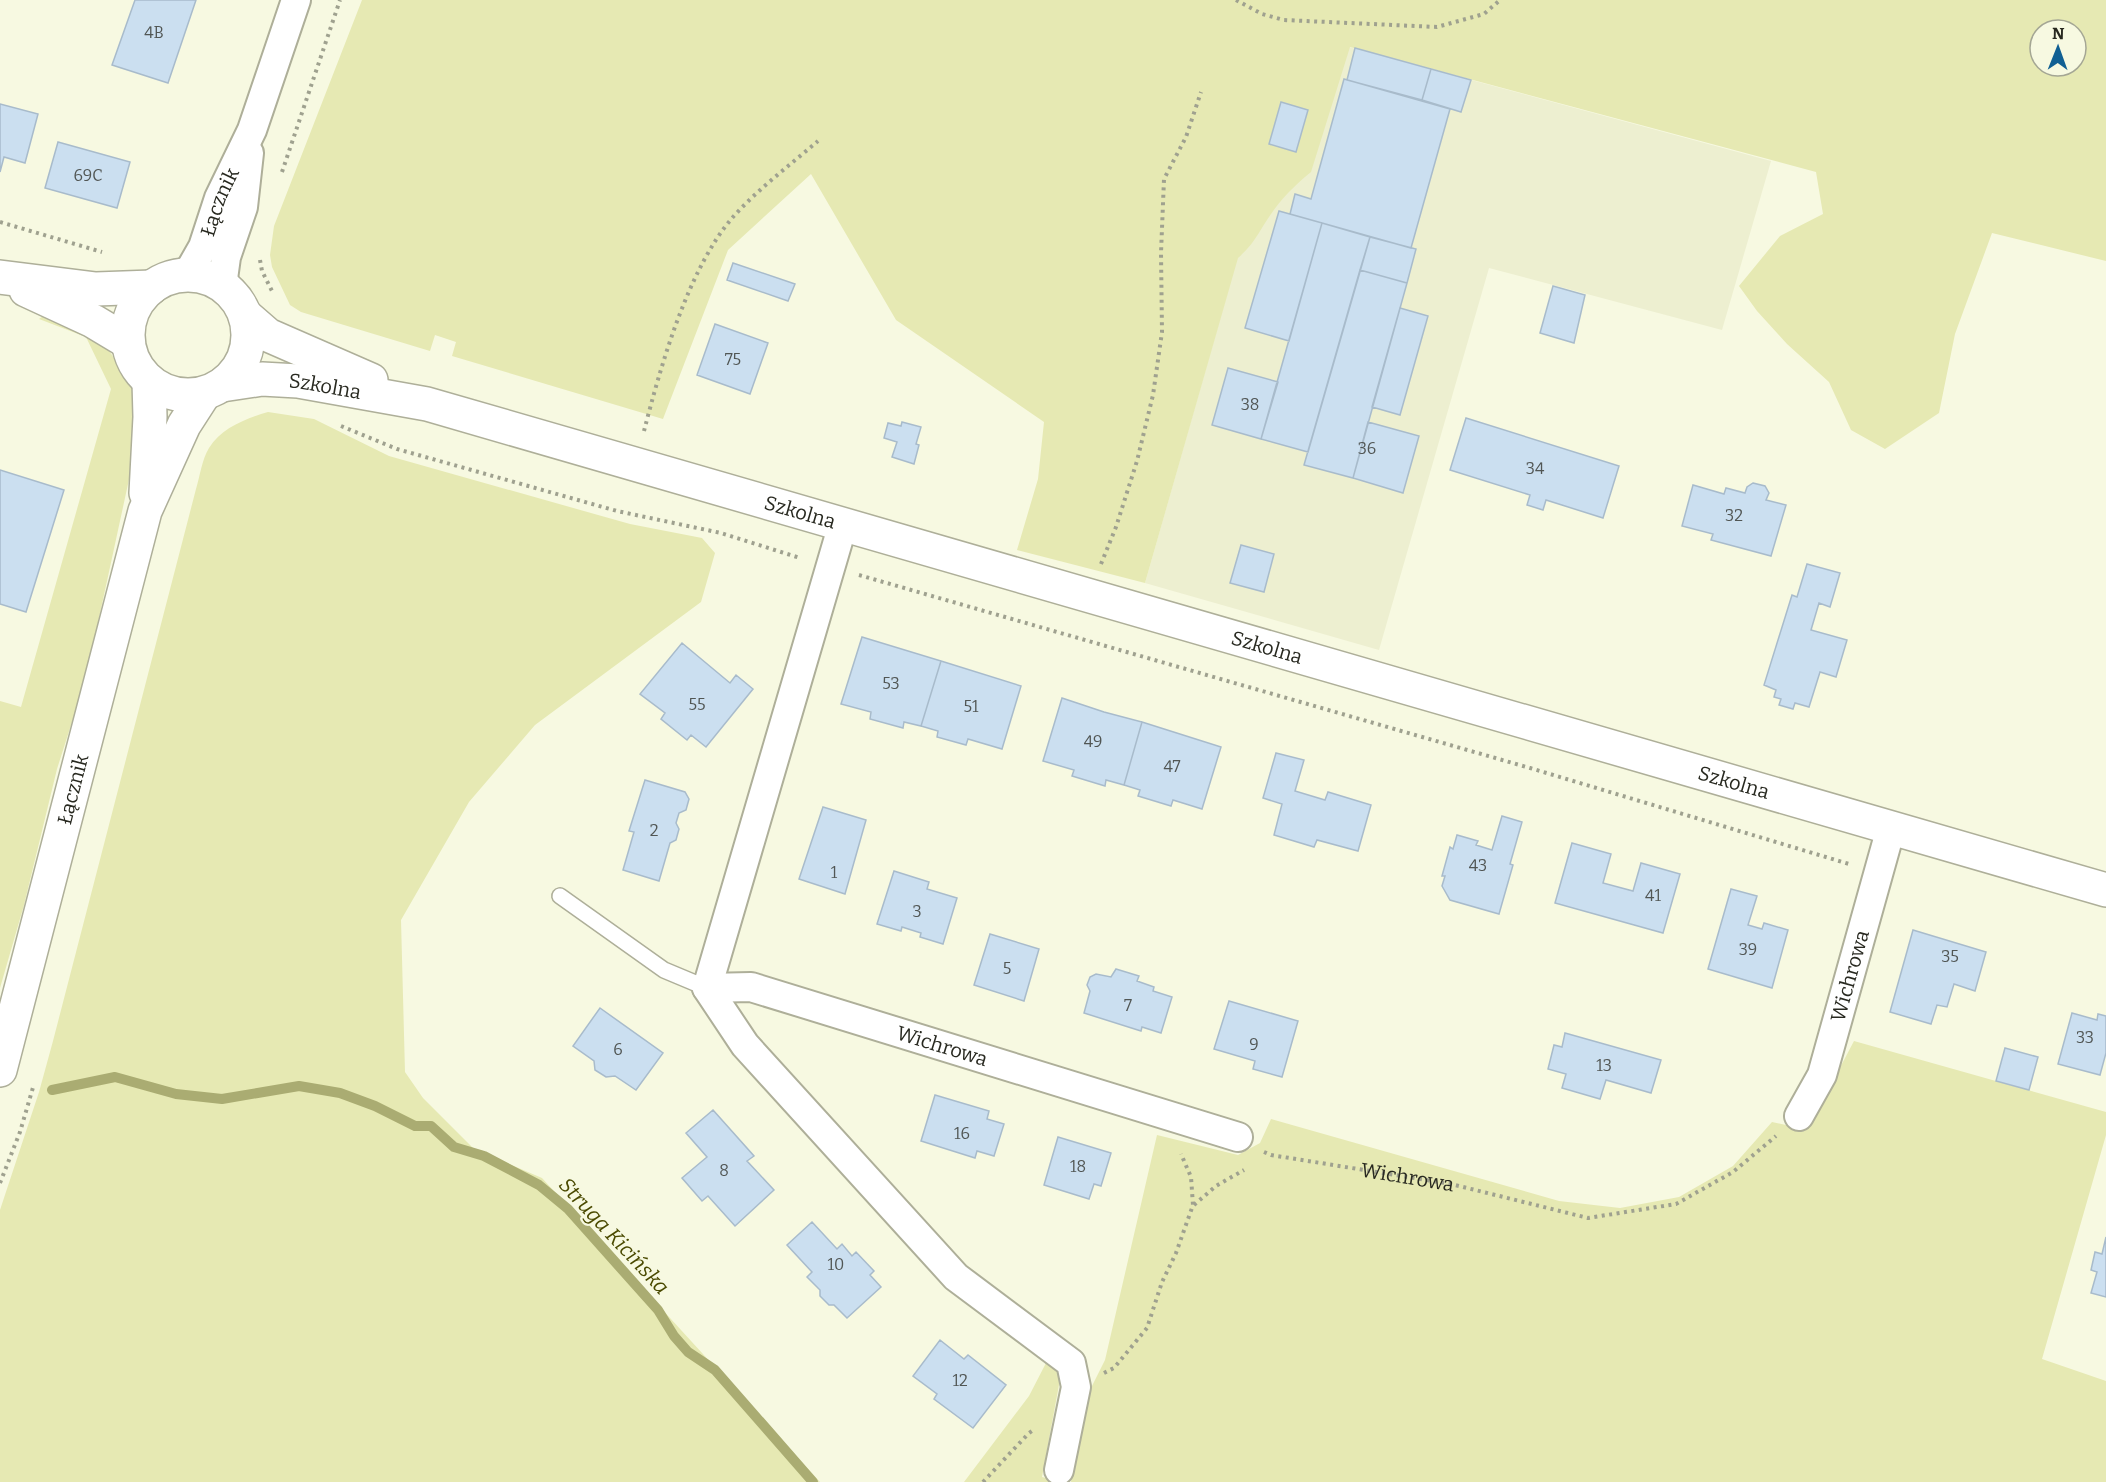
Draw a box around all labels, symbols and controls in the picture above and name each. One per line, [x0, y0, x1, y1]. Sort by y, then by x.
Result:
north arrow [2028, 18, 2088, 78]
house number: 4B [144, 23, 164, 42]
text: N [2052, 24, 2065, 43]
street label: Łącznik [195, 163, 244, 240]
house number: 69C [73, 166, 103, 185]
house number: 75 [725, 350, 741, 369]
street label: Szkolna [288, 369, 363, 404]
house number: 38 [1241, 395, 1259, 414]
house number: 36 [1358, 439, 1376, 458]
house number: 34 [1526, 459, 1545, 478]
street label: Szkolna [762, 490, 839, 534]
house number: 32 [1725, 506, 1743, 525]
street label: Szkolna [1229, 625, 1305, 669]
house number: 53 [882, 674, 900, 693]
house number: 55 [688, 695, 706, 714]
house number: 51 [964, 697, 979, 716]
house number: 49 [1084, 732, 1102, 751]
street label: Łącznik [52, 751, 94, 827]
house number: 47 [1163, 757, 1181, 776]
street label: Szkolna [1695, 761, 1772, 804]
house number: 2 [650, 821, 658, 840]
house number: 43 [1469, 856, 1487, 875]
house number: 1 [831, 863, 838, 882]
house number: 41 [1645, 886, 1661, 905]
house number: 3 [912, 902, 922, 921]
street label: Wichrowa [1826, 927, 1874, 1024]
house number: 39 [1739, 940, 1757, 959]
house number: 35 [1941, 947, 1959, 966]
house number: 5 [1003, 959, 1011, 978]
house number: 7 [1124, 996, 1132, 1015]
street label: Wichrowa [894, 1021, 991, 1071]
house number: 33 [2076, 1028, 2094, 1047]
house number: 9 [1249, 1035, 1259, 1054]
house number: 6 [613, 1040, 623, 1059]
house number: 13 [1596, 1056, 1612, 1075]
house number: 16 [954, 1124, 970, 1143]
house number: 18 [1070, 1157, 1086, 1176]
street label: Wichrowa [1359, 1158, 1456, 1196]
house number: 8 [719, 1161, 729, 1180]
water label: Struga Kicińska [553, 1172, 675, 1300]
house number: 10 [828, 1255, 844, 1274]
house number: 12 [952, 1371, 968, 1390]

